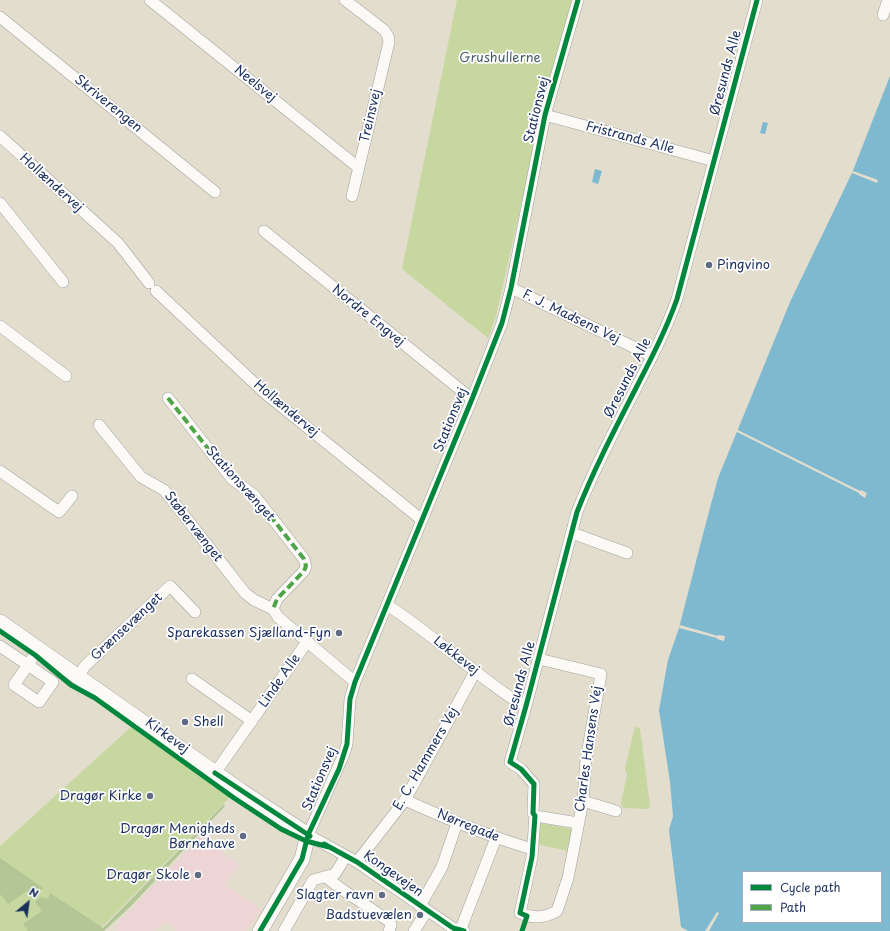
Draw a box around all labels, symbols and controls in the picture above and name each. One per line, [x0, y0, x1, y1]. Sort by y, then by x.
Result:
street label: Øresunds Alle [707, 29, 745, 117]
park label: Grushullerne [459, 50, 541, 66]
street label: Neelsvej [231, 62, 279, 106]
street label: Skriverengen [71, 72, 145, 136]
street label: Stationsvej [521, 75, 553, 145]
street label: Treinsvej [357, 88, 385, 144]
street label: Fristrands Alle [584, 119, 676, 157]
street label: Hollændervej [16, 150, 86, 216]
place label: Pingvino [717, 257, 770, 273]
marker: Pingvino [704, 260, 714, 270]
street label: Nordre Engvej [328, 282, 408, 350]
street label: F. J. Madsens Vej [520, 287, 622, 347]
street label: Øresunds Alle [601, 336, 655, 420]
street label: Hollændervej [250, 377, 322, 441]
street label: Stationsvej [431, 385, 471, 455]
street label: Stationsvænget [202, 443, 278, 525]
street label: Støbervænget [161, 489, 225, 565]
street label: Grænsevænget [88, 590, 166, 664]
place label: Sparekassen Sjælland-Fyn [167, 625, 331, 641]
marker: Sparekassen Sjælland-Fyn [334, 628, 344, 638]
street label: Løkkevej [430, 633, 482, 679]
street label: Øresunds Alle [501, 640, 539, 728]
street label: Linde Alle [256, 651, 304, 711]
street label: Charles Hansens Vej [572, 685, 606, 813]
street label: E. C. Hammers Vej [390, 705, 462, 813]
place label: Shell [193, 714, 224, 730]
street label: Kirkevej [142, 715, 192, 757]
marker: Shell [180, 717, 190, 727]
street label: Stationsvej [300, 745, 340, 813]
place label: Dragør Kirke [59, 788, 142, 804]
marker: Dragør Kirke [145, 791, 155, 801]
street label: Nørregade [435, 806, 501, 846]
place label: Dragør Menigheds Børnehave [120, 821, 235, 852]
marker: Dragør Menigheds Børnehave [238, 831, 248, 841]
street label: Kongevejen [360, 848, 426, 900]
place label: Dragør Skole [106, 867, 190, 883]
marker: Dragør Skole [193, 870, 203, 880]
legend [742, 871, 882, 923]
text: Cycle path [780, 878, 841, 896]
north arrow [8, 883, 48, 923]
text: N [26, 883, 42, 902]
place label: Slagter ravn [296, 887, 374, 903]
marker: Slagter ravn [377, 890, 387, 900]
text: Path [780, 898, 806, 916]
place label: Badstuevælen [325, 907, 412, 923]
marker: Badstuevælen [415, 910, 425, 920]

